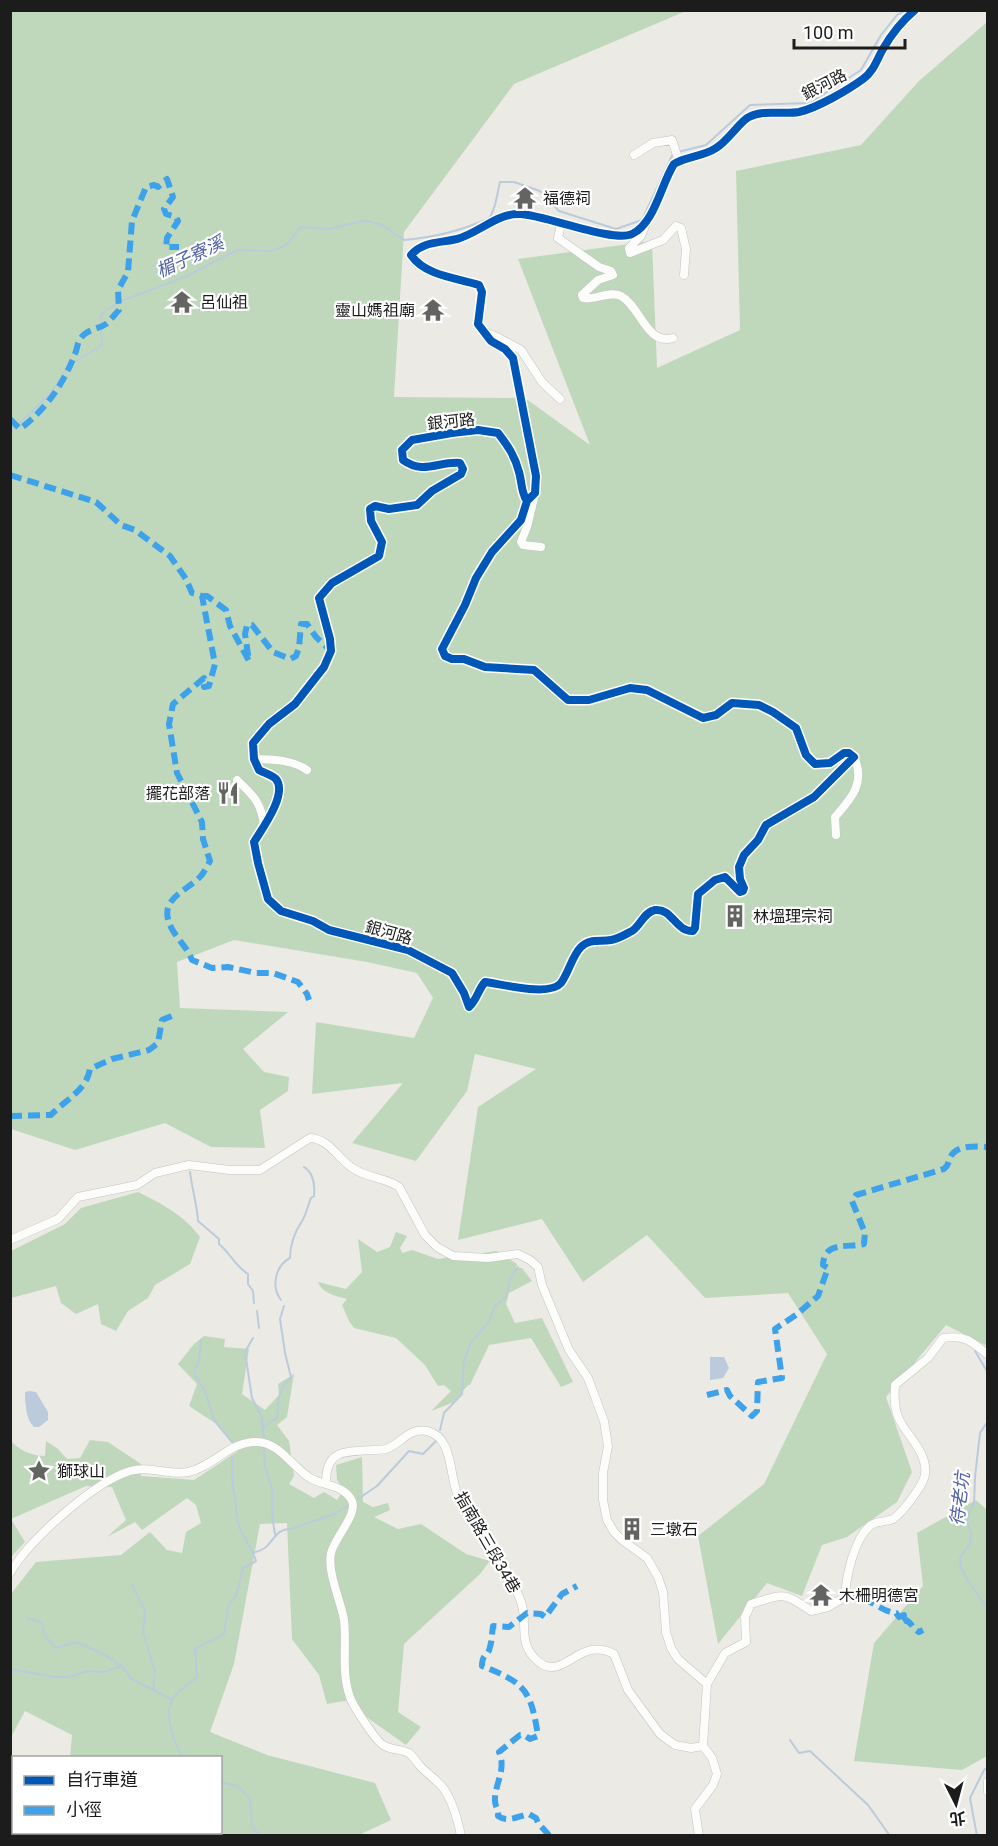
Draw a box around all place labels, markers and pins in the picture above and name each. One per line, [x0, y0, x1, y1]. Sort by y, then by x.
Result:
temple icon: 福德祠 [512, 185, 538, 211]
place label: 福德祠 [543, 189, 591, 208]
temple icon: 呂仙祖 [169, 289, 195, 315]
place label: 呂仙祖 [200, 293, 248, 312]
temple icon: 靈山媽祖廟 [420, 297, 446, 323]
place label: 靈山媽祖廟 [335, 301, 415, 320]
restaurant icon: 擺花部落 [215, 780, 241, 806]
place label: 擺花部落 [146, 784, 211, 803]
building icon: 林塭理宗祠 [722, 903, 748, 929]
place label: 林塭理宗祠 [753, 907, 833, 926]
place icon: 獅球山 [26, 1458, 52, 1484]
place label: 獅球山 [57, 1462, 105, 1481]
building icon: 三墩石 [619, 1516, 645, 1542]
place label: 三墩石 [650, 1520, 698, 1539]
temple icon: 木柵明德宮 [808, 1582, 834, 1608]
place label: 木柵明德宮 [839, 1586, 919, 1605]

